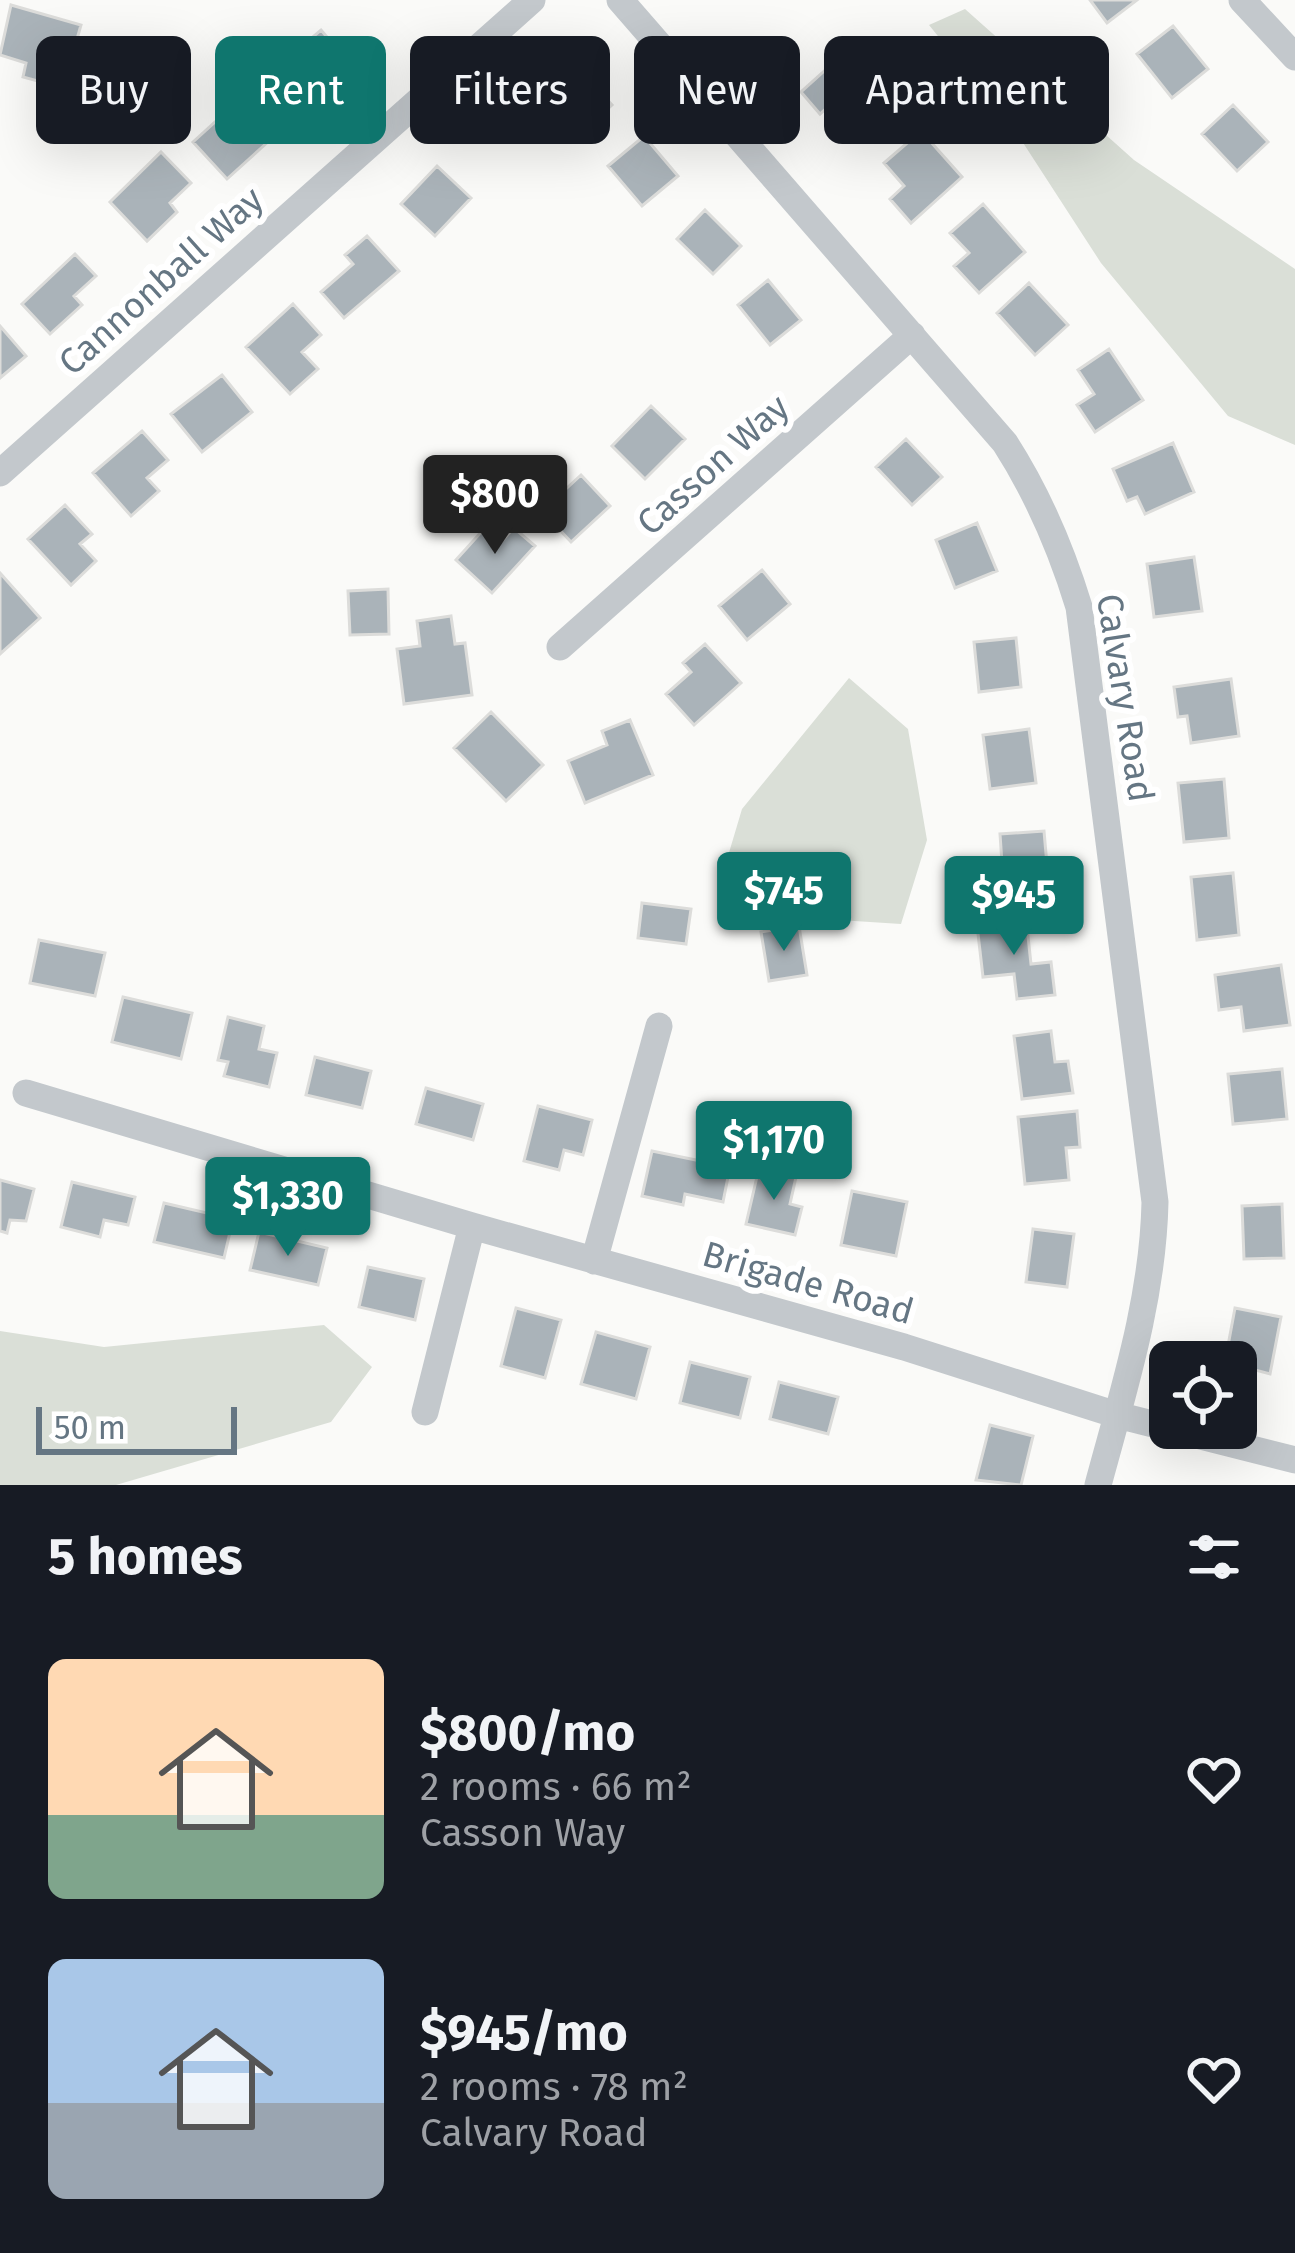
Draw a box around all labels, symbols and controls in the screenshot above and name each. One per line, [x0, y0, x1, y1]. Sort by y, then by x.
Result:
chip: Buy [36, 36, 191, 144]
chip: Rent [215, 36, 386, 144]
chip: Filters [410, 36, 610, 144]
chip: New [634, 36, 800, 144]
chip: Apartment [824, 36, 1109, 144]
street label: Cannonball Way [50, 177, 273, 384]
street label: Casson Way [628, 385, 798, 545]
pin: $800 [424, 455, 566, 557]
text: $800 [450, 471, 540, 517]
street label: Calvary Road [1087, 591, 1163, 805]
pin: $745 [713, 852, 855, 954]
pin: $945 [943, 856, 1085, 958]
text: $745 [744, 868, 824, 914]
text: $945 [972, 872, 1056, 918]
pin: $1,170 [676, 1101, 872, 1203]
text: $1,170 [723, 1117, 825, 1163]
pin: $1,330 [190, 1157, 386, 1259]
text: $1,330 [232, 1173, 344, 1219]
street label: Brigade Road [698, 1232, 918, 1334]
map controls [1149, 1341, 1257, 1449]
button: locate [1149, 1341, 1257, 1449]
scale bar [36, 1401, 237, 1454]
text: 50 m [54, 1408, 126, 1448]
icon: filters [1181, 1524, 1247, 1590]
text: 5 homes [48, 1526, 243, 1588]
text: $800/mo [420, 1702, 635, 1764]
icon: home [144, 1707, 288, 1851]
icon: heart [1181, 1746, 1247, 1812]
text: 2 rooms · 66 m² [420, 1764, 691, 1810]
text: Casson Way [420, 1810, 625, 1856]
text: $945/mo [420, 2002, 628, 2064]
icon: home [144, 2007, 288, 2151]
icon: heart [1181, 2046, 1247, 2112]
text: 2 rooms · 78 m² [420, 2064, 688, 2110]
text: Calvary Road [420, 2110, 648, 2156]

